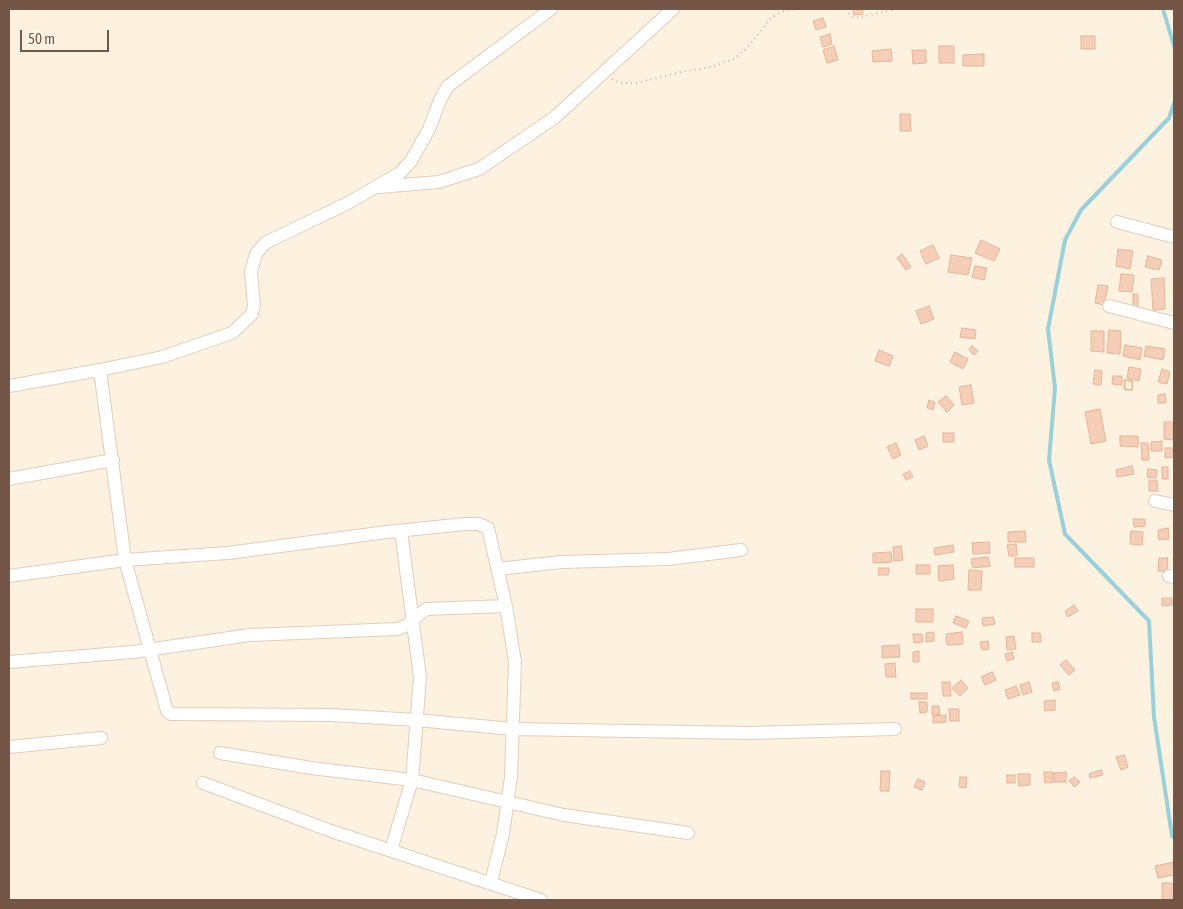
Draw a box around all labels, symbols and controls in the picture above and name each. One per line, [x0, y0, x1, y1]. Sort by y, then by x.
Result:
scale bar [22, 20, 111, 52]
text: 50 m [28, 30, 55, 47]

